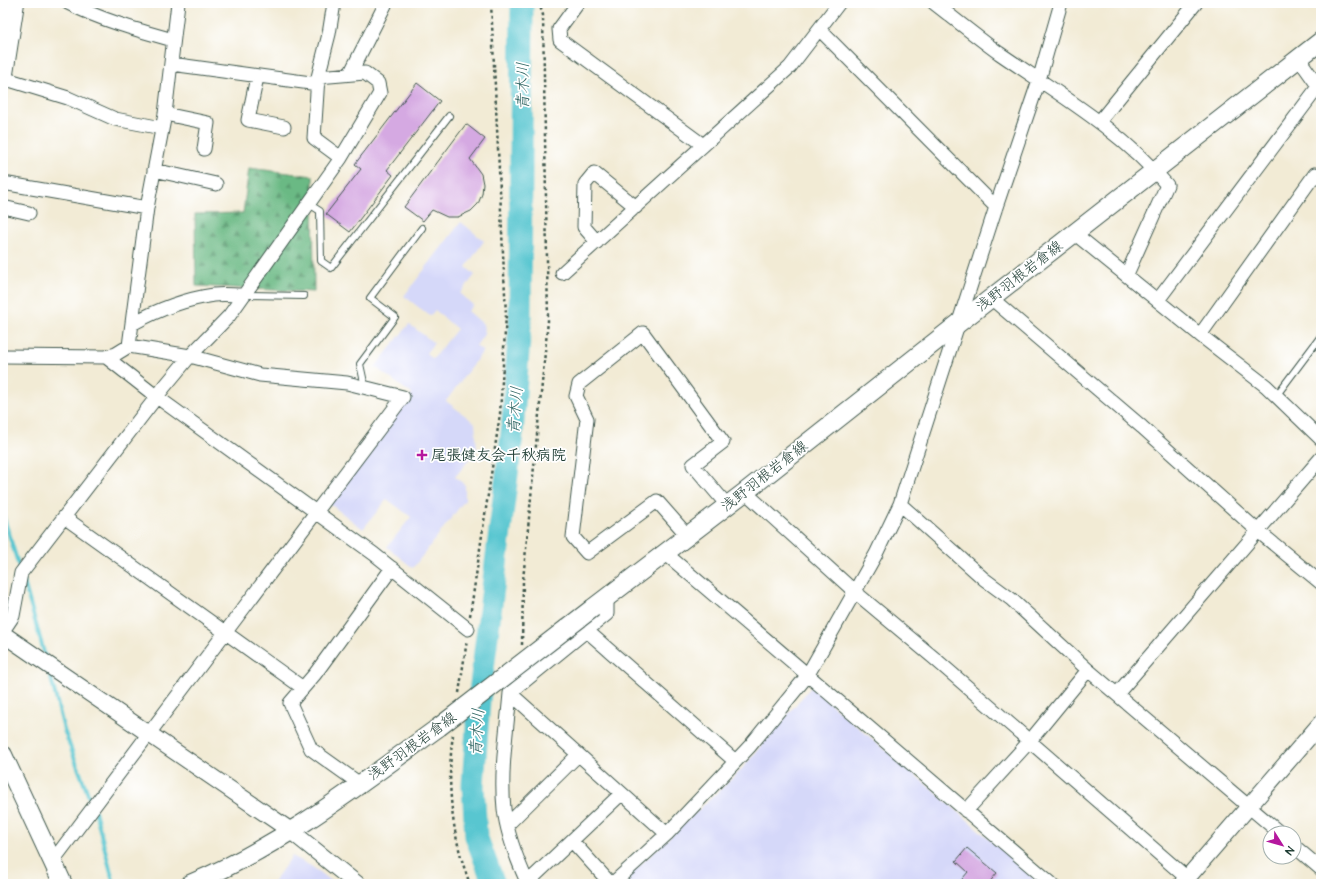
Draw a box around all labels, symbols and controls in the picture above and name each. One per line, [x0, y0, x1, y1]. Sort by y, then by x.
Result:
water label: 青木川 [512, 62, 534, 110]
street label: 浅野羽根岩倉線 [971, 236, 1067, 317]
water label: 青木川 [502, 385, 528, 435]
street label: 浅野羽根岩倉線 [716, 436, 812, 517]
place label: 尾張健友会千秋病院 [431, 445, 566, 466]
marker: 尾張健友会千秋病院 [416, 449, 428, 461]
street label: 浅野羽根岩倉線 [364, 707, 461, 786]
water label: 青木川 [464, 707, 490, 757]
north arrow [1262, 825, 1302, 865]
text: N [1281, 843, 1298, 858]

